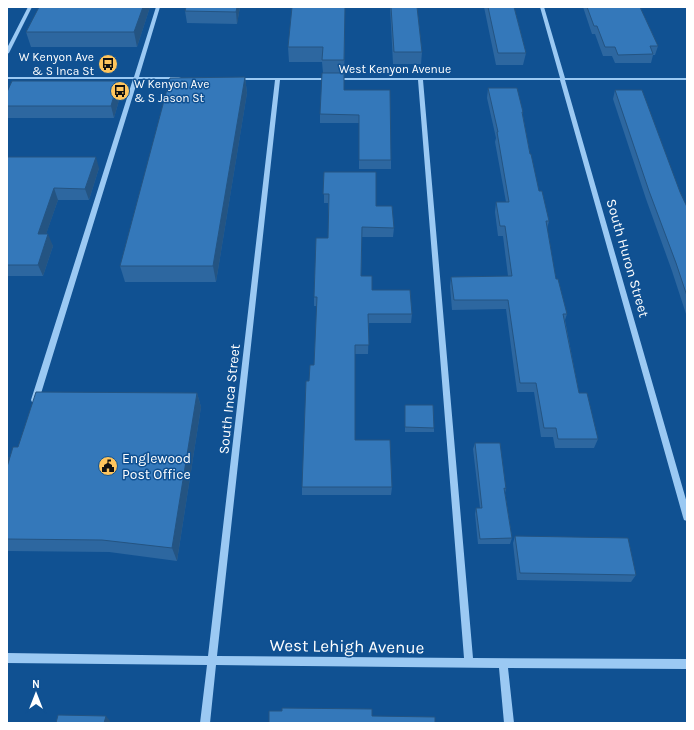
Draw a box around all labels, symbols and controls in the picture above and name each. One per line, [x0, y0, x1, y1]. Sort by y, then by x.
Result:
place label: W Kenyon Ave & S Inca St [19, 50, 94, 78]
bus stop icon: W Kenyon Ave & S Inca St [97, 53, 119, 75]
street label: West Kenyon Avenue [339, 62, 451, 76]
place label: W Kenyon Ave & S Jason St [134, 77, 209, 105]
bus stop icon: W Kenyon Ave & S Jason St [109, 80, 131, 102]
street label: South Huron Street [602, 197, 653, 319]
street label: South Inca Street [215, 343, 244, 455]
place label: Englewood Post Office [122, 450, 191, 483]
public building icon: Englewood Post Office [97, 455, 119, 477]
street label: West Lehigh Avenue [270, 635, 424, 657]
north arrow [16, 674, 56, 714]
text: N [32, 678, 40, 691]

